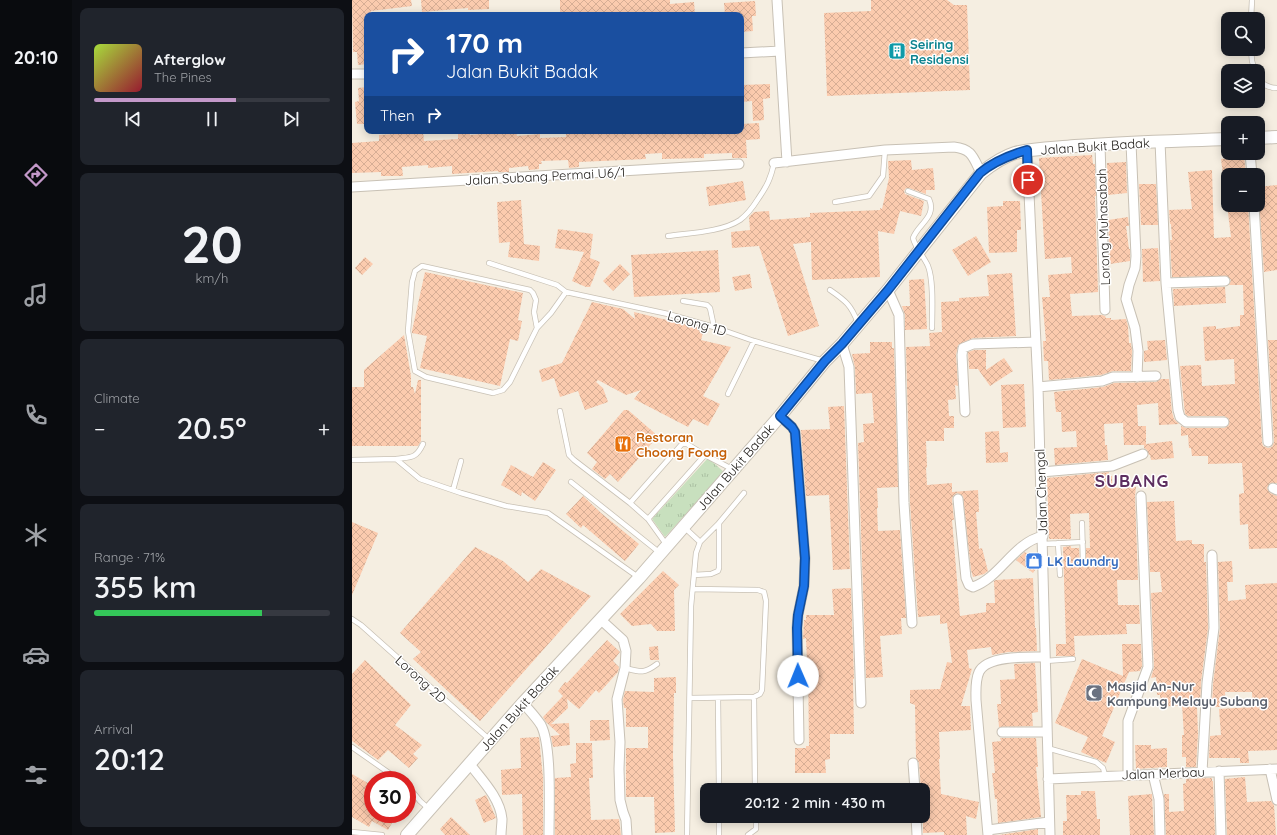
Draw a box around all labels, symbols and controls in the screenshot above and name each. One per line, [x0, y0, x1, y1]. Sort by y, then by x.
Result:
map controls [1221, 12, 1265, 212]
button: search [1221, 12, 1265, 56]
text: 170 m [446, 25, 523, 60]
icon: right [380, 28, 432, 80]
place label: Seiring Residensi [910, 36, 969, 67]
building icon: Seiring Residensi [887, 41, 907, 61]
text: 20:10 [14, 46, 58, 69]
text: Afterglow [154, 50, 226, 69]
text: Jalan Bukit Badak [446, 60, 598, 83]
button: layers [1221, 64, 1265, 108]
text: The Pines [154, 69, 212, 85]
icon: right [423, 104, 445, 126]
text: Then [380, 106, 415, 125]
icon: previous [122, 108, 144, 130]
icon: pause [201, 108, 223, 130]
icon: next [280, 108, 302, 130]
button: + [1221, 116, 1265, 160]
street label: Jalan Bukit Badak [1040, 134, 1150, 158]
icon: directions [22, 161, 50, 189]
pin [1011, 163, 1045, 197]
street label: Jalan Subang Permai U6/1 [464, 164, 626, 188]
street label: Lorong Muhasabah [1093, 168, 1113, 286]
button: − [1221, 168, 1265, 212]
icon: arrive [1017, 169, 1039, 191]
text: 20 [181, 211, 243, 276]
text: km/h [196, 270, 228, 286]
icon: music [22, 281, 50, 309]
street label: Lorong 1D [666, 307, 728, 339]
text: Climate [94, 390, 140, 406]
icon: phone [22, 401, 50, 429]
text: 20.5° [176, 409, 247, 447]
text: − [94, 415, 105, 443]
text: + [318, 415, 330, 443]
street label: Jalan Bukit Badak [693, 420, 777, 514]
place label: Restoran Choong Foong [636, 429, 727, 460]
restaurant icon: Restoran Choong Foong [613, 434, 633, 454]
street label: Jalan Chengal [1031, 448, 1051, 536]
district label: SUBANG [1095, 470, 1169, 491]
icon: climate [22, 521, 50, 549]
text: Range · 71% [94, 549, 165, 565]
shop icon: LK Laundry [1024, 551, 1044, 571]
place label: LK Laundry [1047, 553, 1119, 569]
text: 355 km [94, 568, 197, 606]
icon: car [22, 641, 50, 669]
street label: Lorong 2D [392, 652, 450, 706]
position arrow [777, 655, 819, 697]
street label: Jalan Bukit Badak [476, 662, 562, 754]
place label: Masjid An-Nur Kampung Melayu Subang [1107, 678, 1268, 709]
mosque icon: Masjid An-Nur Kampung Melayu Subang [1084, 683, 1104, 703]
text: Arrival [94, 721, 133, 737]
text: 20:12 [94, 740, 165, 778]
icon: filters [22, 761, 50, 789]
street label: Jalan Merbau [1121, 764, 1205, 782]
speed limit sign: 30 [364, 771, 416, 823]
text: 20:12 · 2 min · 430 m [745, 793, 885, 812]

